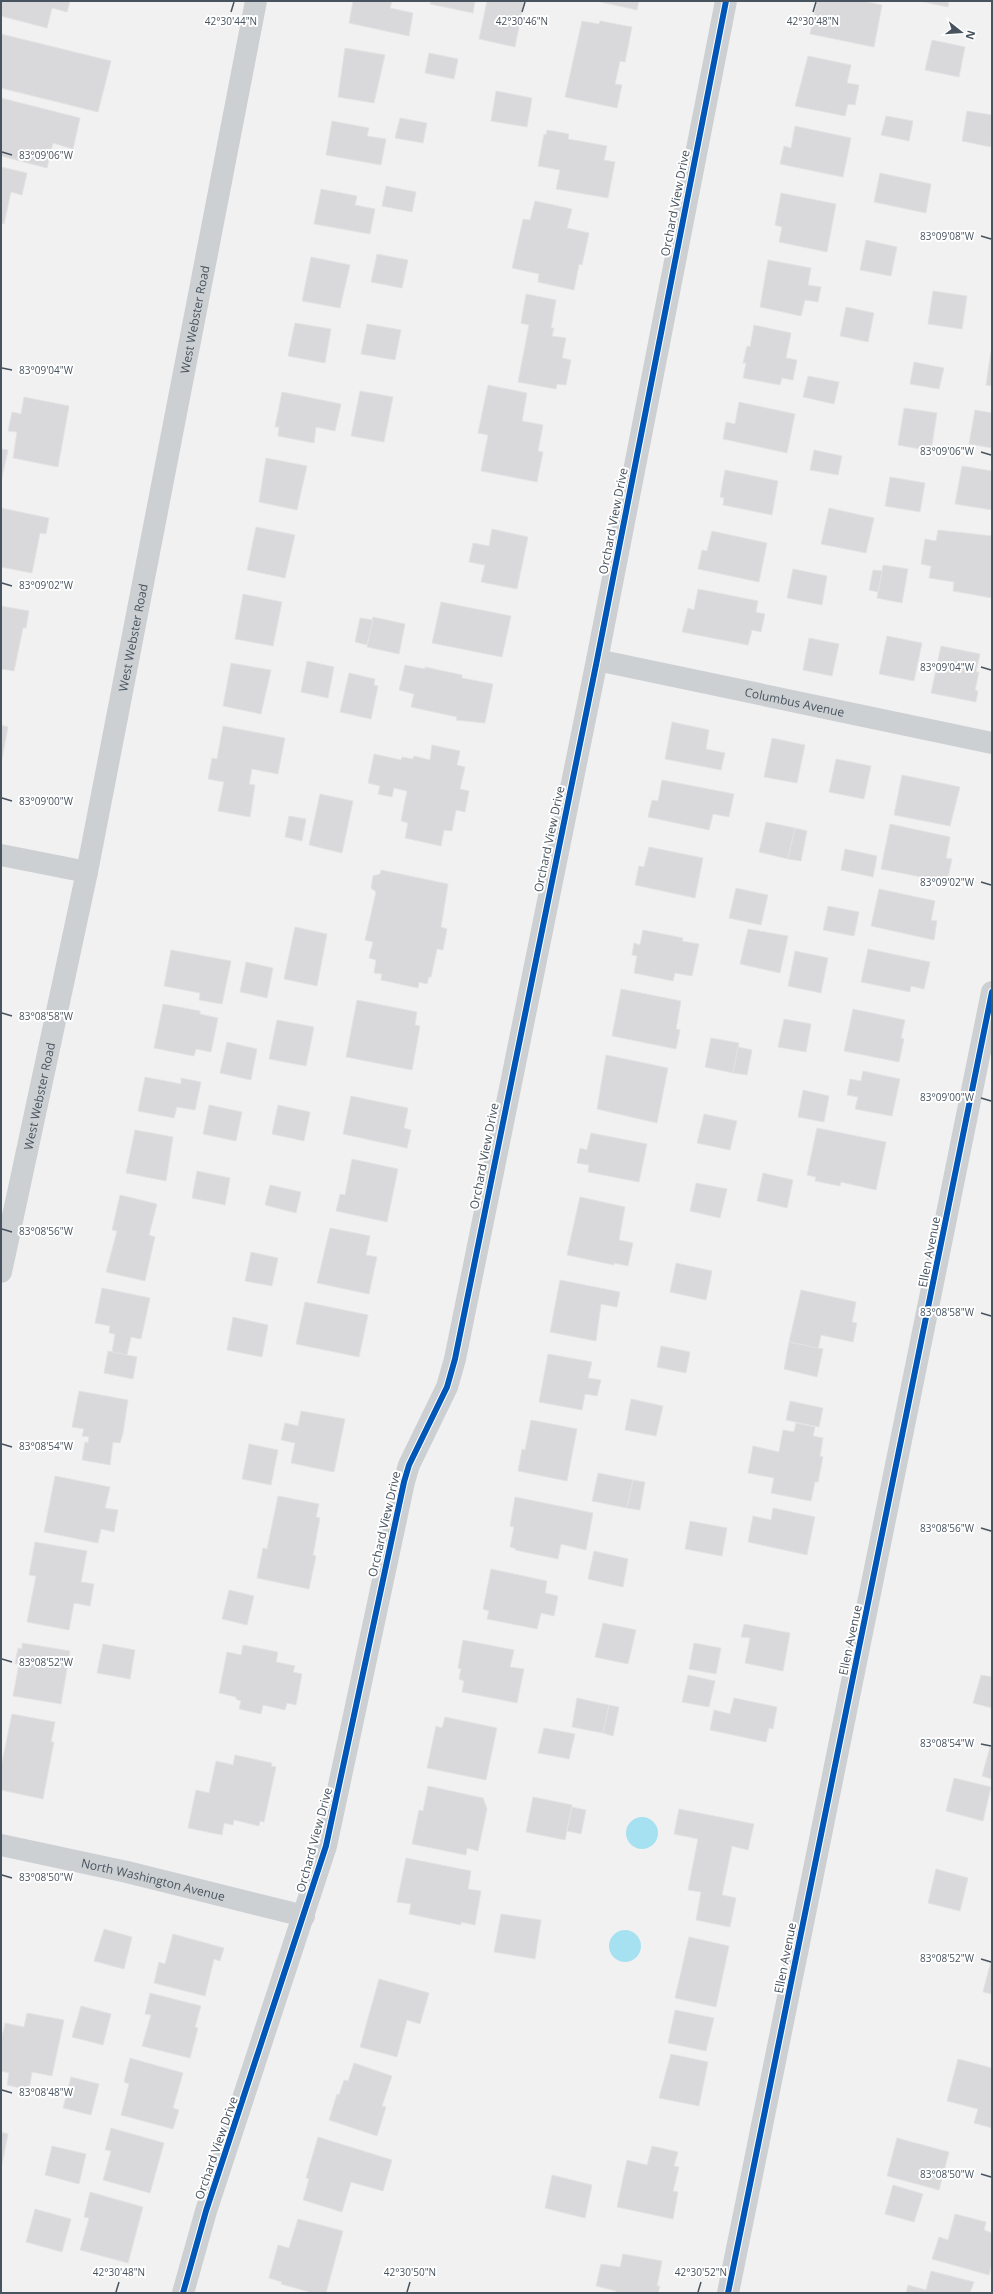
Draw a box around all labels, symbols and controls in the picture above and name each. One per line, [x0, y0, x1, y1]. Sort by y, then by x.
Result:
north arrow [941, 12, 981, 52]
text: 42°30'44"N [205, 14, 257, 28]
text: 42°30'46"N [496, 14, 548, 28]
text: 42°30'48"N [787, 14, 839, 28]
text: N [963, 29, 980, 42]
text: 83°09'06"W [19, 148, 74, 162]
street label: Orchard View Drive [656, 148, 694, 258]
text: 83°09'08"W [920, 229, 975, 243]
street label: West Webster Road [175, 264, 213, 375]
text: 83°09'04"W [19, 363, 74, 377]
text: 83°09'06"W [920, 444, 975, 458]
street label: Orchard View Drive [594, 466, 632, 576]
text: 83°09'02"W [19, 578, 74, 592]
street label: West Webster Road [114, 582, 151, 693]
text: 83°09'04"W [920, 660, 975, 674]
street label: Columbus Avenue [743, 683, 846, 720]
street label: Orchard View Drive [529, 784, 569, 894]
text: 83°09'00"W [19, 794, 74, 808]
text: 83°09'02"W [920, 875, 975, 889]
text: 83°08'58"W [19, 1009, 74, 1023]
street label: West Webster Road [19, 1041, 59, 1151]
text: 83°09'00"W [920, 1090, 975, 1104]
street label: Orchard View Drive [465, 1101, 503, 1211]
street label: Ellen Avenue [914, 1215, 944, 1289]
text: 83°08'56"W [19, 1224, 74, 1238]
text: 83°08'58"W [920, 1305, 975, 1319]
text: 83°08'54"W [19, 1439, 74, 1453]
street label: Orchard View Drive [364, 1469, 404, 1579]
text: 83°08'56"W [920, 1521, 975, 1535]
street label: Ellen Avenue [834, 1603, 866, 1677]
text: 83°08'52"W [19, 1655, 74, 1669]
text: 83°08'54"W [920, 1736, 975, 1750]
street label: Orchard View Drive [292, 1785, 336, 1894]
street label: North Washington Avenue [80, 1854, 227, 1905]
text: 83°08'50"W [19, 1870, 74, 1884]
street label: Ellen Avenue [770, 1921, 800, 1995]
text: 83°08'52"W [920, 1951, 975, 1965]
text: 83°08'48"W [19, 2085, 74, 2099]
street label: Orchard View Drive [190, 2094, 242, 2202]
text: 83°08'50"W [920, 2167, 975, 2181]
text: 42°30'48"N [93, 2265, 145, 2279]
text: 42°30'50"N [384, 2265, 436, 2279]
text: 42°30'52"N [675, 2265, 727, 2279]

